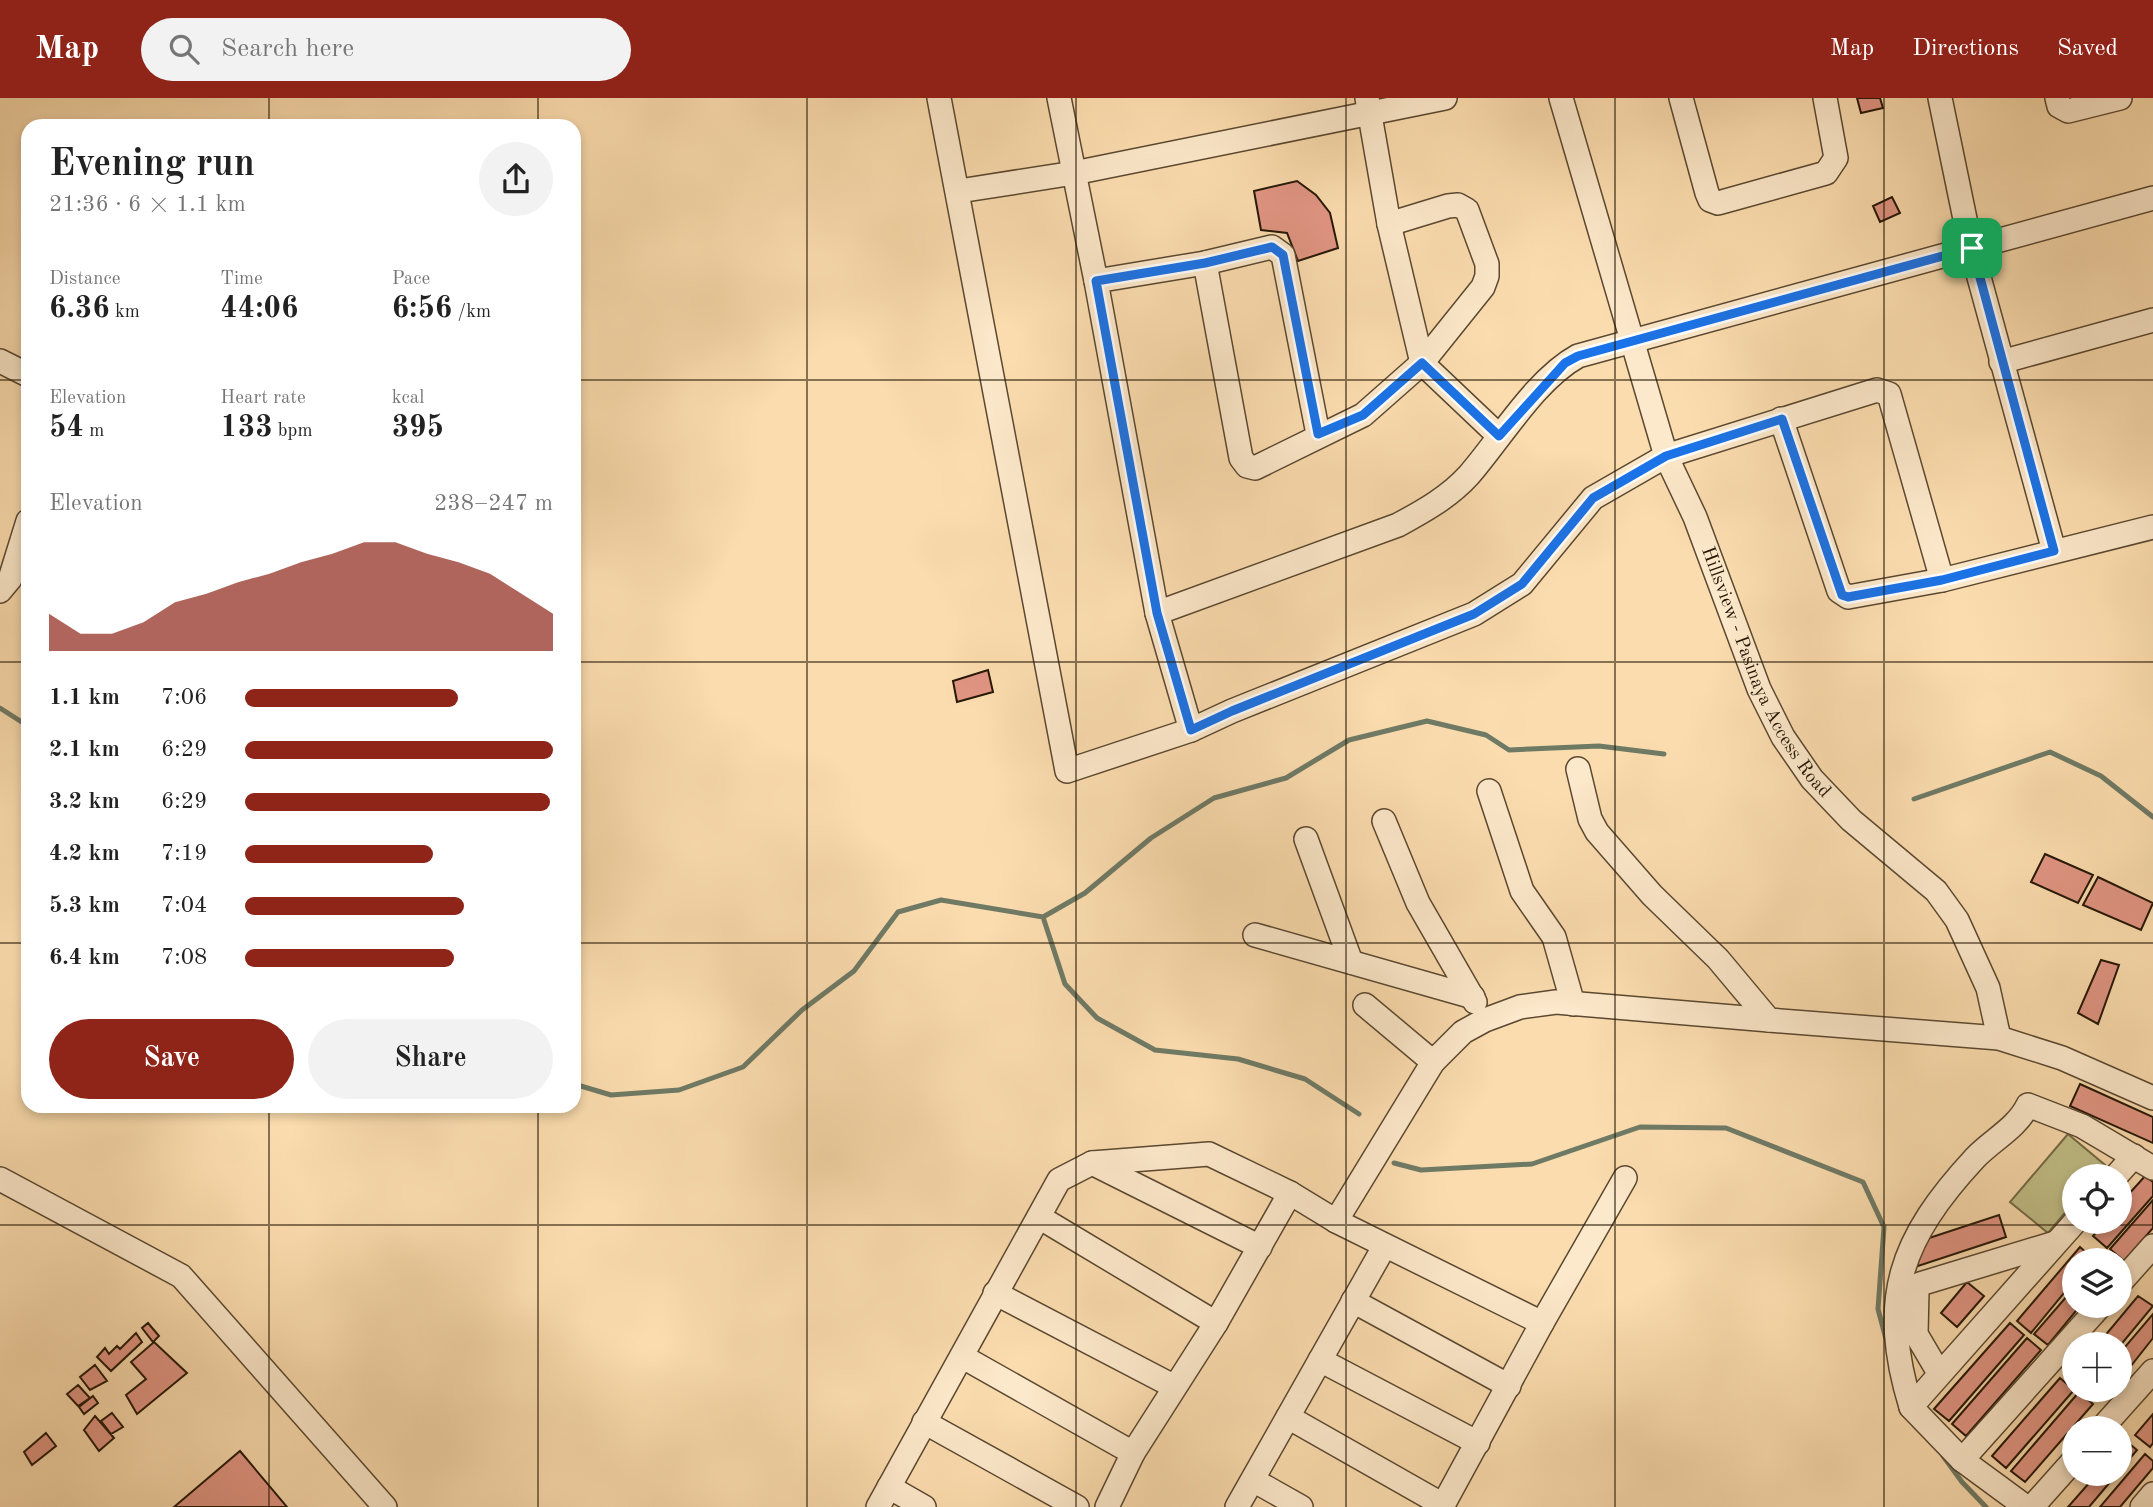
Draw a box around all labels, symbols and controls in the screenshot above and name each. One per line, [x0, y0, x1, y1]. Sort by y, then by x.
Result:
search box [141, 18, 631, 81]
icon: search [165, 30, 203, 68]
text: Map [35, 33, 99, 66]
text: Search here [221, 36, 354, 62]
text: Map [1830, 37, 1874, 61]
text: Directions [1912, 37, 2019, 61]
text: Saved [2057, 37, 2118, 61]
button: share [479, 142, 553, 216]
text: Evening run [49, 146, 255, 184]
text: 21:36 · 6 × 1.1 km [49, 193, 246, 216]
pin [1942, 218, 2002, 278]
icon: arrive [1953, 229, 1991, 267]
text: Distance [49, 270, 121, 289]
text: Time [220, 270, 263, 289]
text: Pace [392, 270, 430, 289]
text: 6.36 [49, 294, 110, 324]
text: 44:06 [220, 294, 298, 324]
text: 6:56 [392, 294, 452, 324]
text: km [110, 303, 140, 322]
text: /km [452, 303, 491, 322]
text: Elevation [49, 389, 126, 408]
text: Heart rate [220, 389, 306, 408]
text: kcal [392, 389, 424, 408]
text: 54 [49, 413, 84, 443]
text: 133 [220, 413, 273, 443]
text: 395 [392, 413, 444, 443]
text: m [84, 422, 104, 441]
text: bpm [273, 422, 313, 441]
text: Elevation [49, 492, 143, 515]
text: 238–247 m [434, 492, 553, 515]
street label: Hillsview - Pasinaya Access Road [1697, 544, 1834, 801]
text: 1.1 km [49, 686, 120, 709]
text: 7:06 [161, 686, 207, 709]
text: 2.1 km [49, 738, 120, 761]
text: 6:29 [161, 738, 207, 761]
text: 3.2 km [49, 790, 120, 813]
text: 6:29 [161, 790, 207, 813]
text: 4.2 km [49, 842, 120, 865]
text: 7:19 [161, 842, 207, 865]
text: 5.3 km [49, 894, 120, 917]
text: 7:04 [161, 894, 207, 917]
text: 6.4 km [49, 946, 120, 969]
text: 7:08 [161, 946, 207, 969]
button: Save [49, 1019, 294, 1099]
button: Share [308, 1019, 553, 1099]
map controls [2062, 1164, 2132, 1486]
button: locate [2062, 1164, 2132, 1234]
button: layers [2062, 1248, 2132, 1318]
button: + [2062, 1332, 2132, 1402]
button: − [2062, 1416, 2132, 1486]

